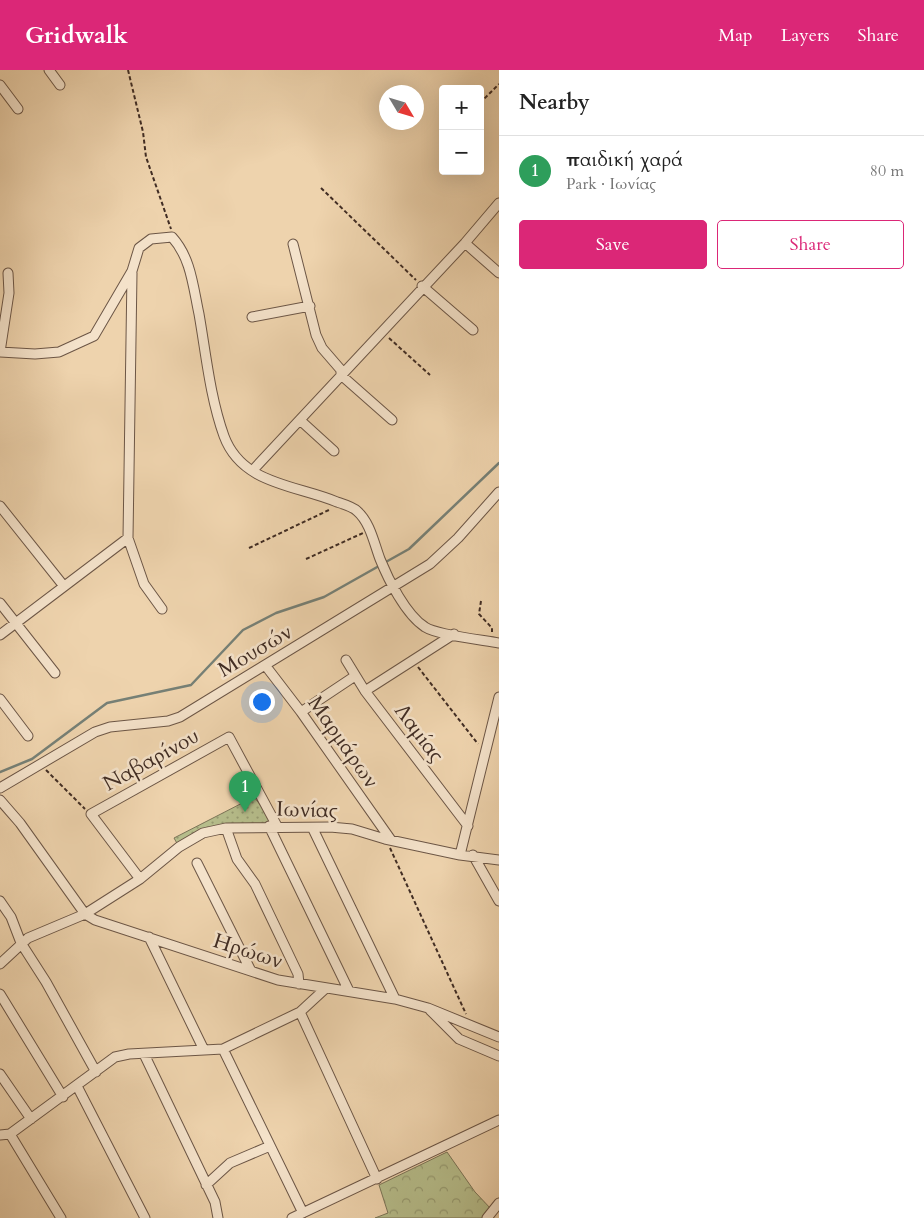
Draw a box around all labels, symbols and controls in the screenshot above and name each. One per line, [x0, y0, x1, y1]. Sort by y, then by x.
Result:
text: Gridwalk [25, 19, 128, 52]
text: Map [718, 23, 753, 48]
text: Layers [781, 23, 830, 48]
text: Share [858, 23, 899, 48]
north arrow [379, 85, 424, 130]
map controls [439, 85, 484, 175]
button: + [439, 85, 484, 130]
text: Nearby [519, 88, 590, 117]
button: − [439, 130, 484, 175]
text: παιδική χαρά [566, 147, 684, 173]
text: 1 [531, 160, 539, 182]
text: 80 m [870, 160, 904, 182]
text: Park · Ιωνίας [566, 173, 656, 195]
button: Save [519, 220, 707, 269]
button: Share [717, 220, 904, 269]
street label: Μουσών [213, 618, 297, 684]
your location [249, 689, 275, 715]
street label: Μαρμάρων [301, 690, 385, 794]
street label: Λαμίας [387, 698, 451, 768]
street label: Ναβαρίνου [98, 722, 204, 798]
pin: 1 [229, 771, 261, 812]
street label: Ιωνίας [276, 794, 338, 826]
street label: Ηρώων [210, 926, 286, 976]

